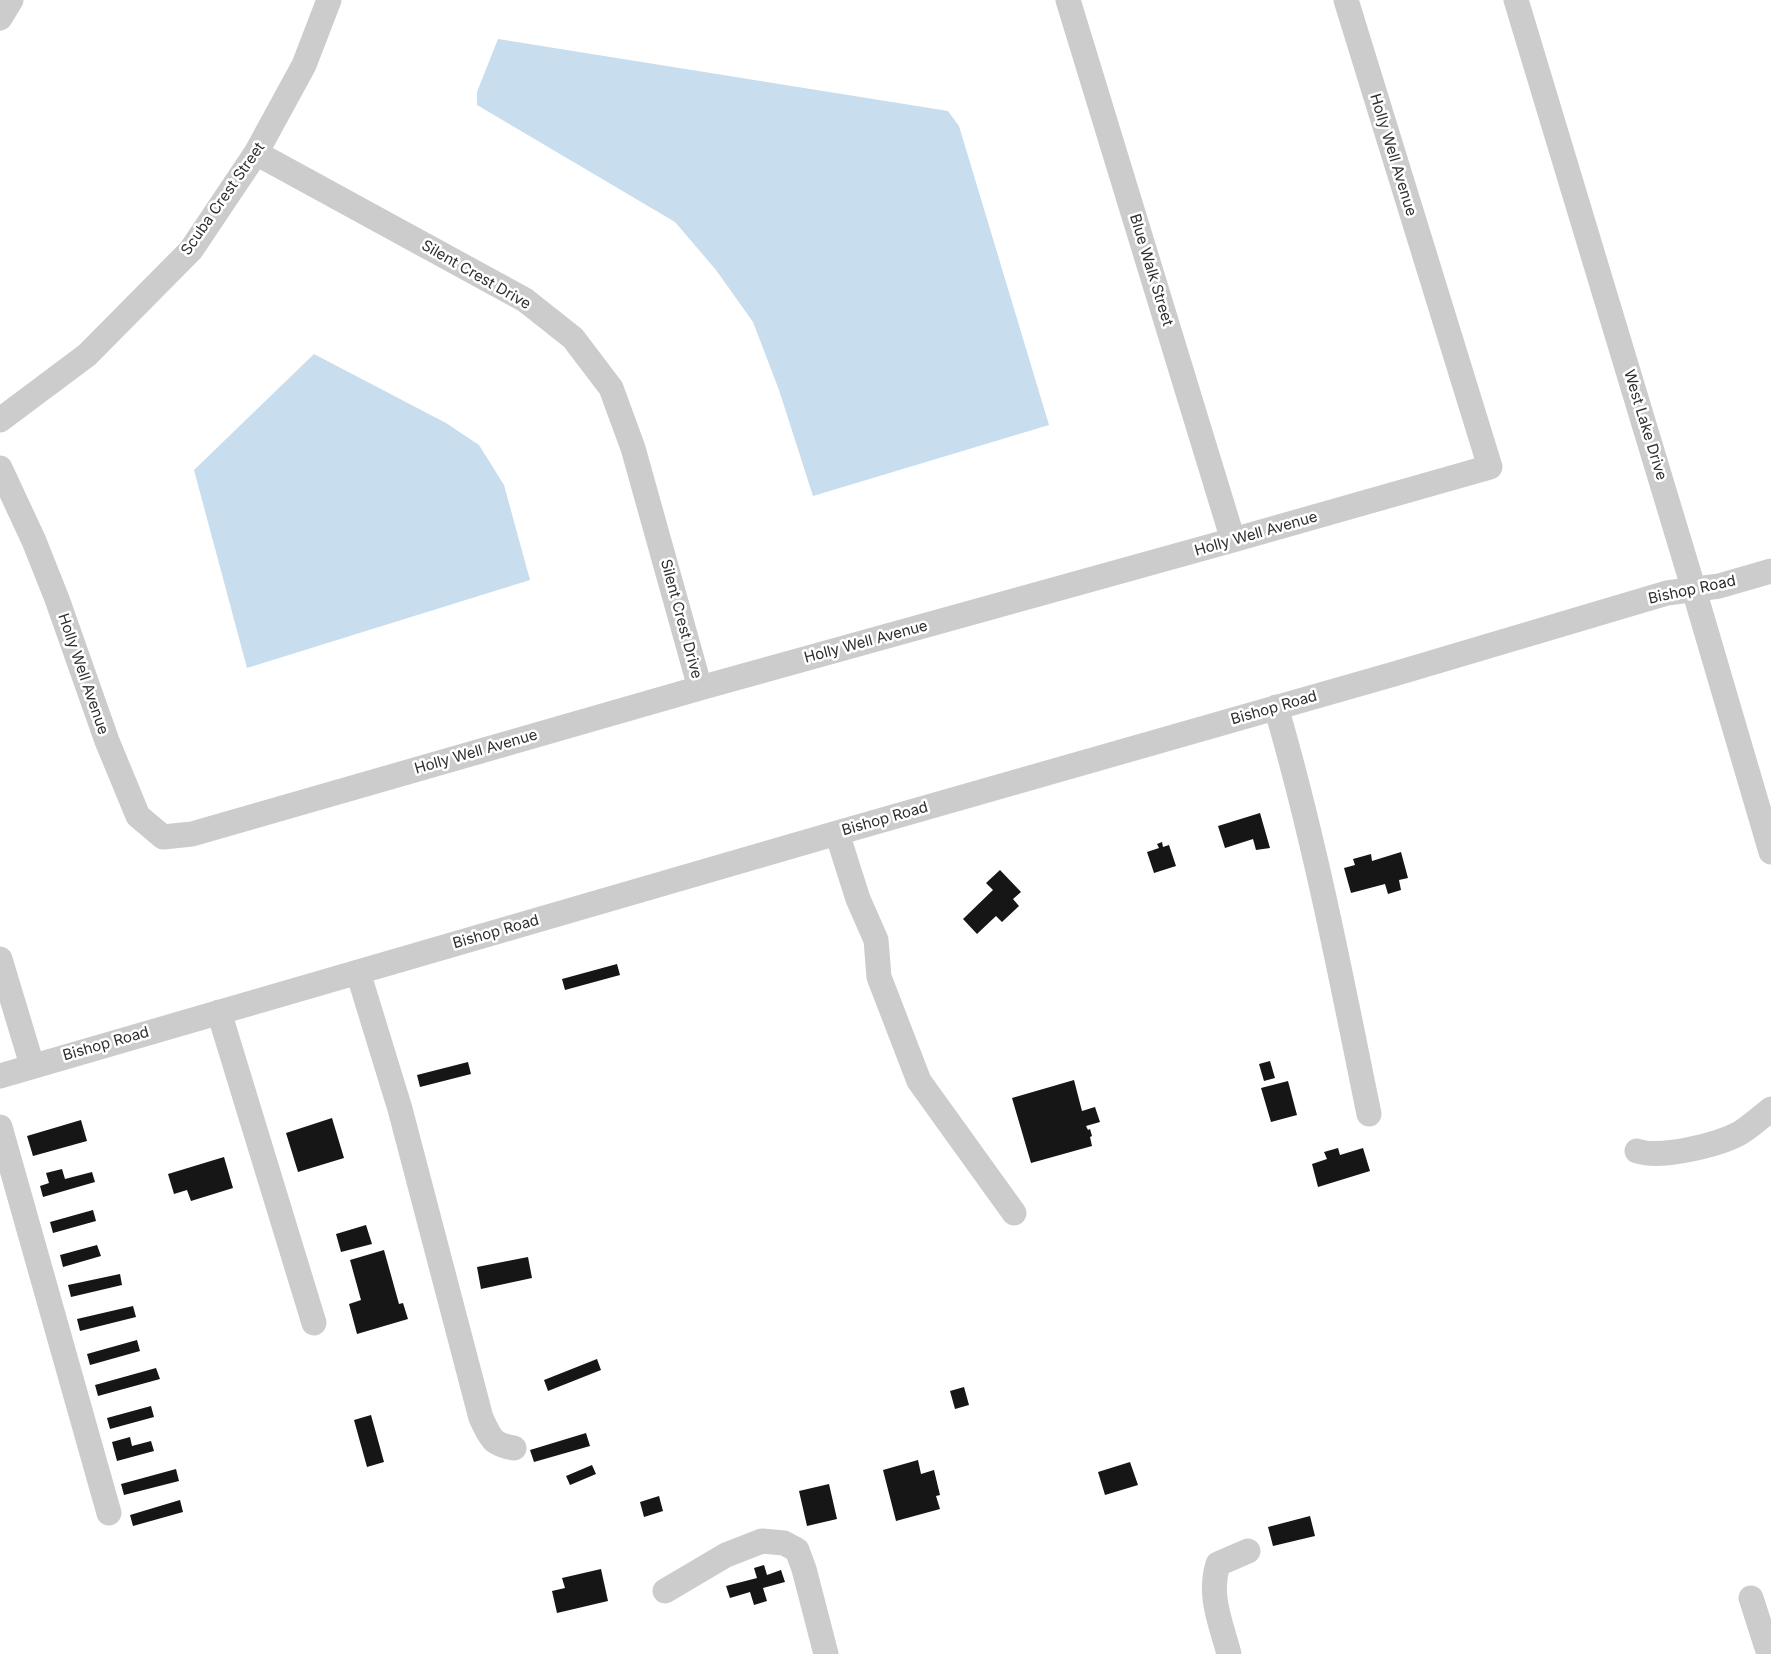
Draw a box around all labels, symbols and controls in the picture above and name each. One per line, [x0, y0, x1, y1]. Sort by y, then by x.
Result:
street label: Holly Well Avenue [1366, 92, 1420, 218]
street label: Scuba Crest Street [177, 139, 269, 259]
street label: Blue Walk Street [1125, 212, 1177, 328]
street label: Silent Crest Drive [418, 236, 534, 314]
street label: West Lake Drive [1620, 367, 1670, 483]
street label: Holly Well Avenue [1192, 508, 1320, 560]
street label: Silent Crest Drive [656, 557, 706, 681]
street label: Bishop Road [1647, 572, 1737, 608]
street label: Holly Well Avenue [54, 611, 112, 737]
street label: Holly Well Avenue [802, 617, 930, 667]
street label: Bishop Road [1229, 687, 1319, 729]
street label: Holly Well Avenue [412, 726, 540, 778]
street label: Bishop Road [840, 798, 930, 840]
street label: Bishop Road [451, 911, 541, 953]
street label: Bishop Road [61, 1023, 151, 1065]

